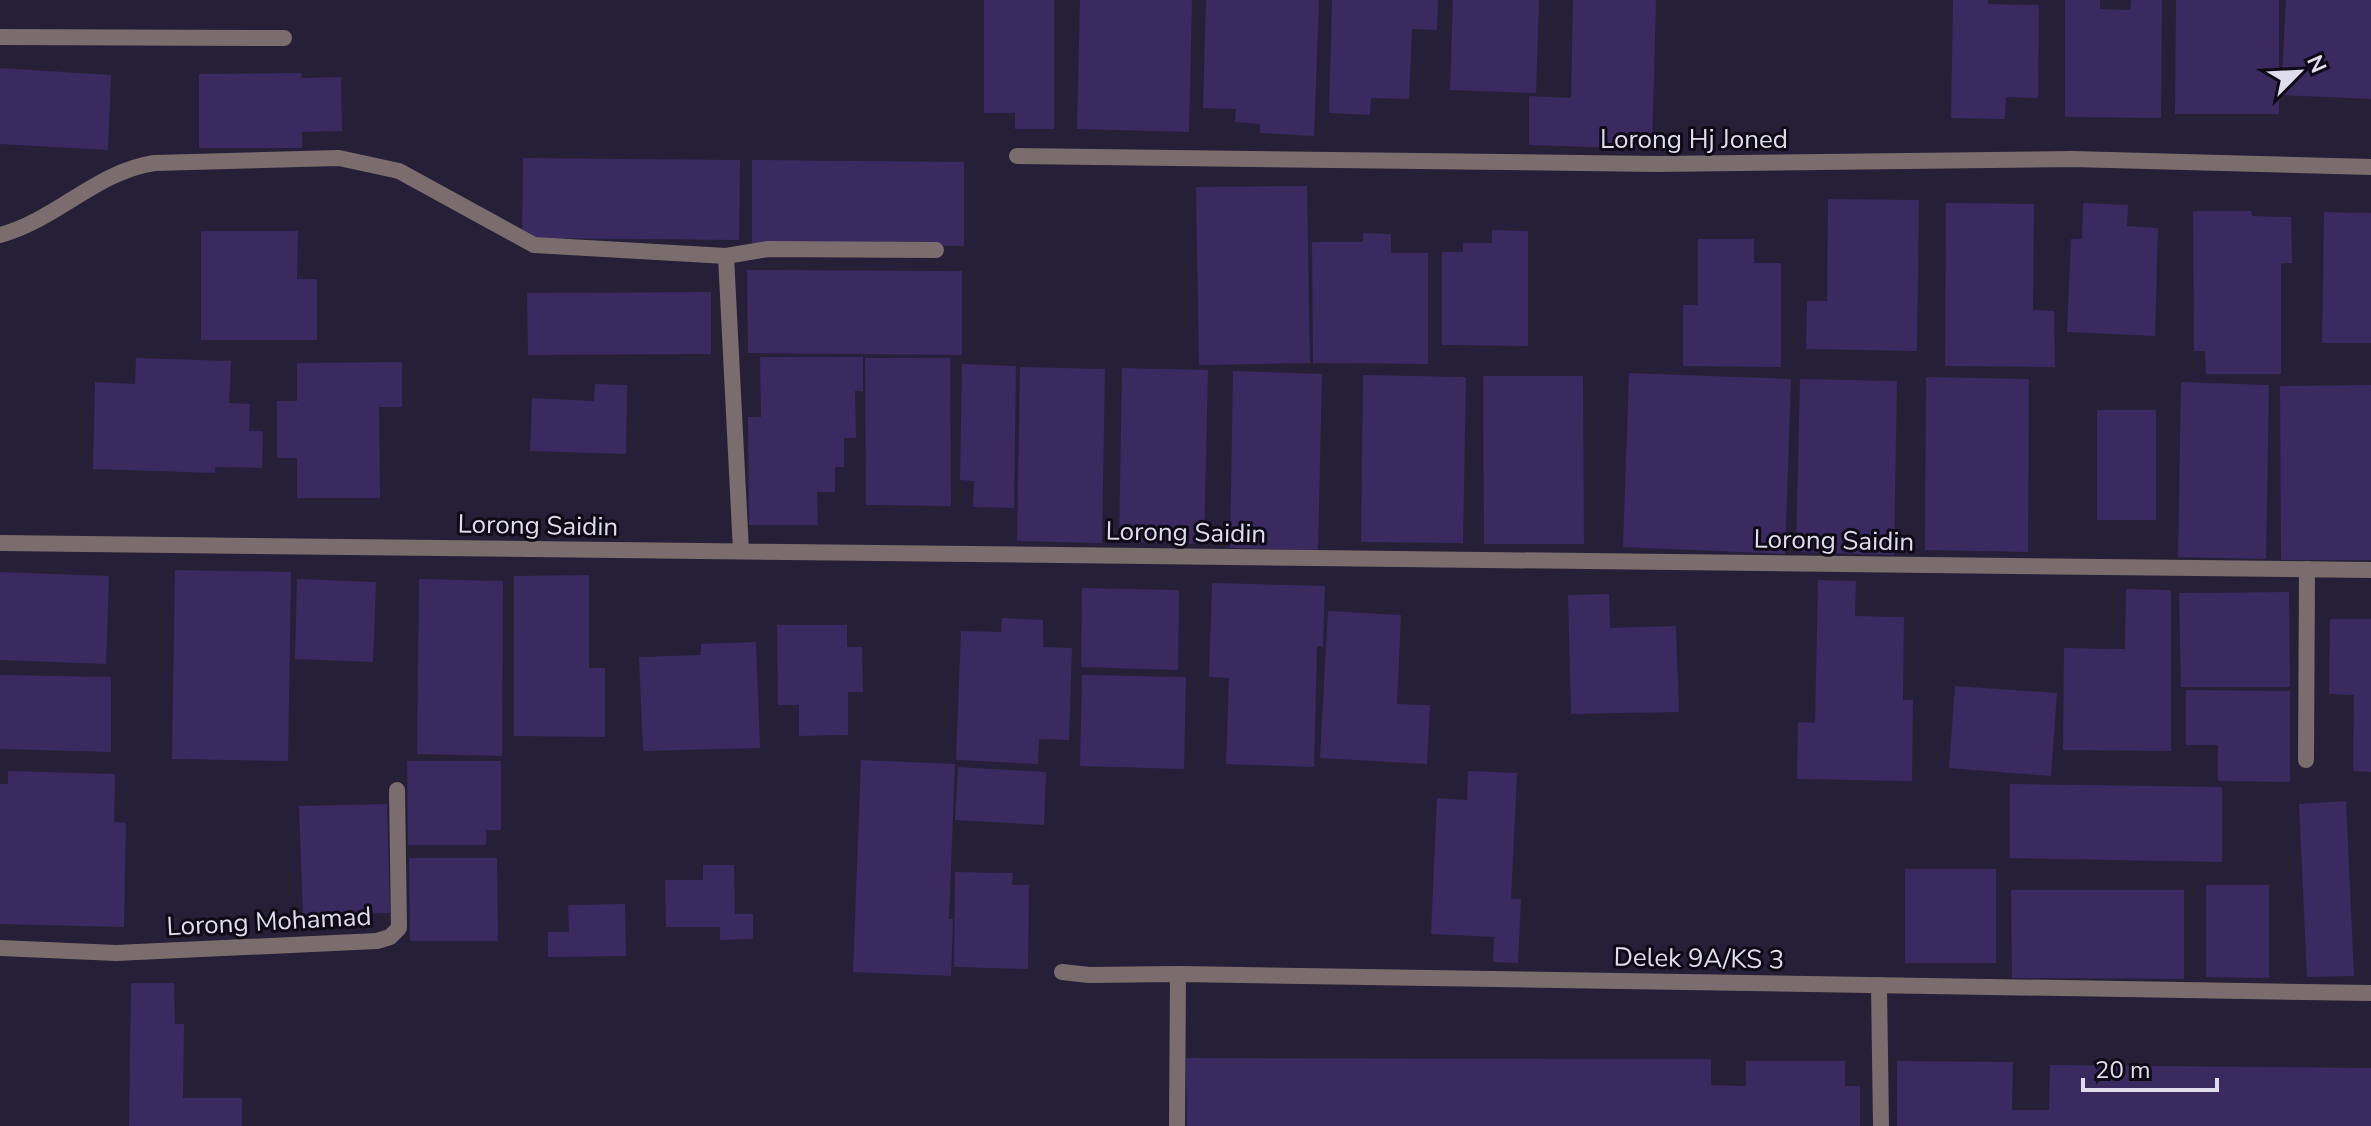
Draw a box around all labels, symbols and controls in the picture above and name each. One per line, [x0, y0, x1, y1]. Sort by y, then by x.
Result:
north arrow [2259, 32, 2339, 112]
text: N [2299, 51, 2333, 78]
street label: Lorong Hj Joned [1600, 122, 1788, 157]
street label: Lorong Saidin [457, 507, 619, 544]
street label: Lorong Saidin [1105, 514, 1267, 551]
street label: Lorong Saidin [1753, 522, 1915, 559]
street label: Lorong Mohamad [166, 899, 372, 944]
street label: Delek 9A/KS 3 [1613, 940, 1785, 977]
scale bar [2083, 1042, 2217, 1092]
text: 20 m [2095, 1054, 2151, 1086]

